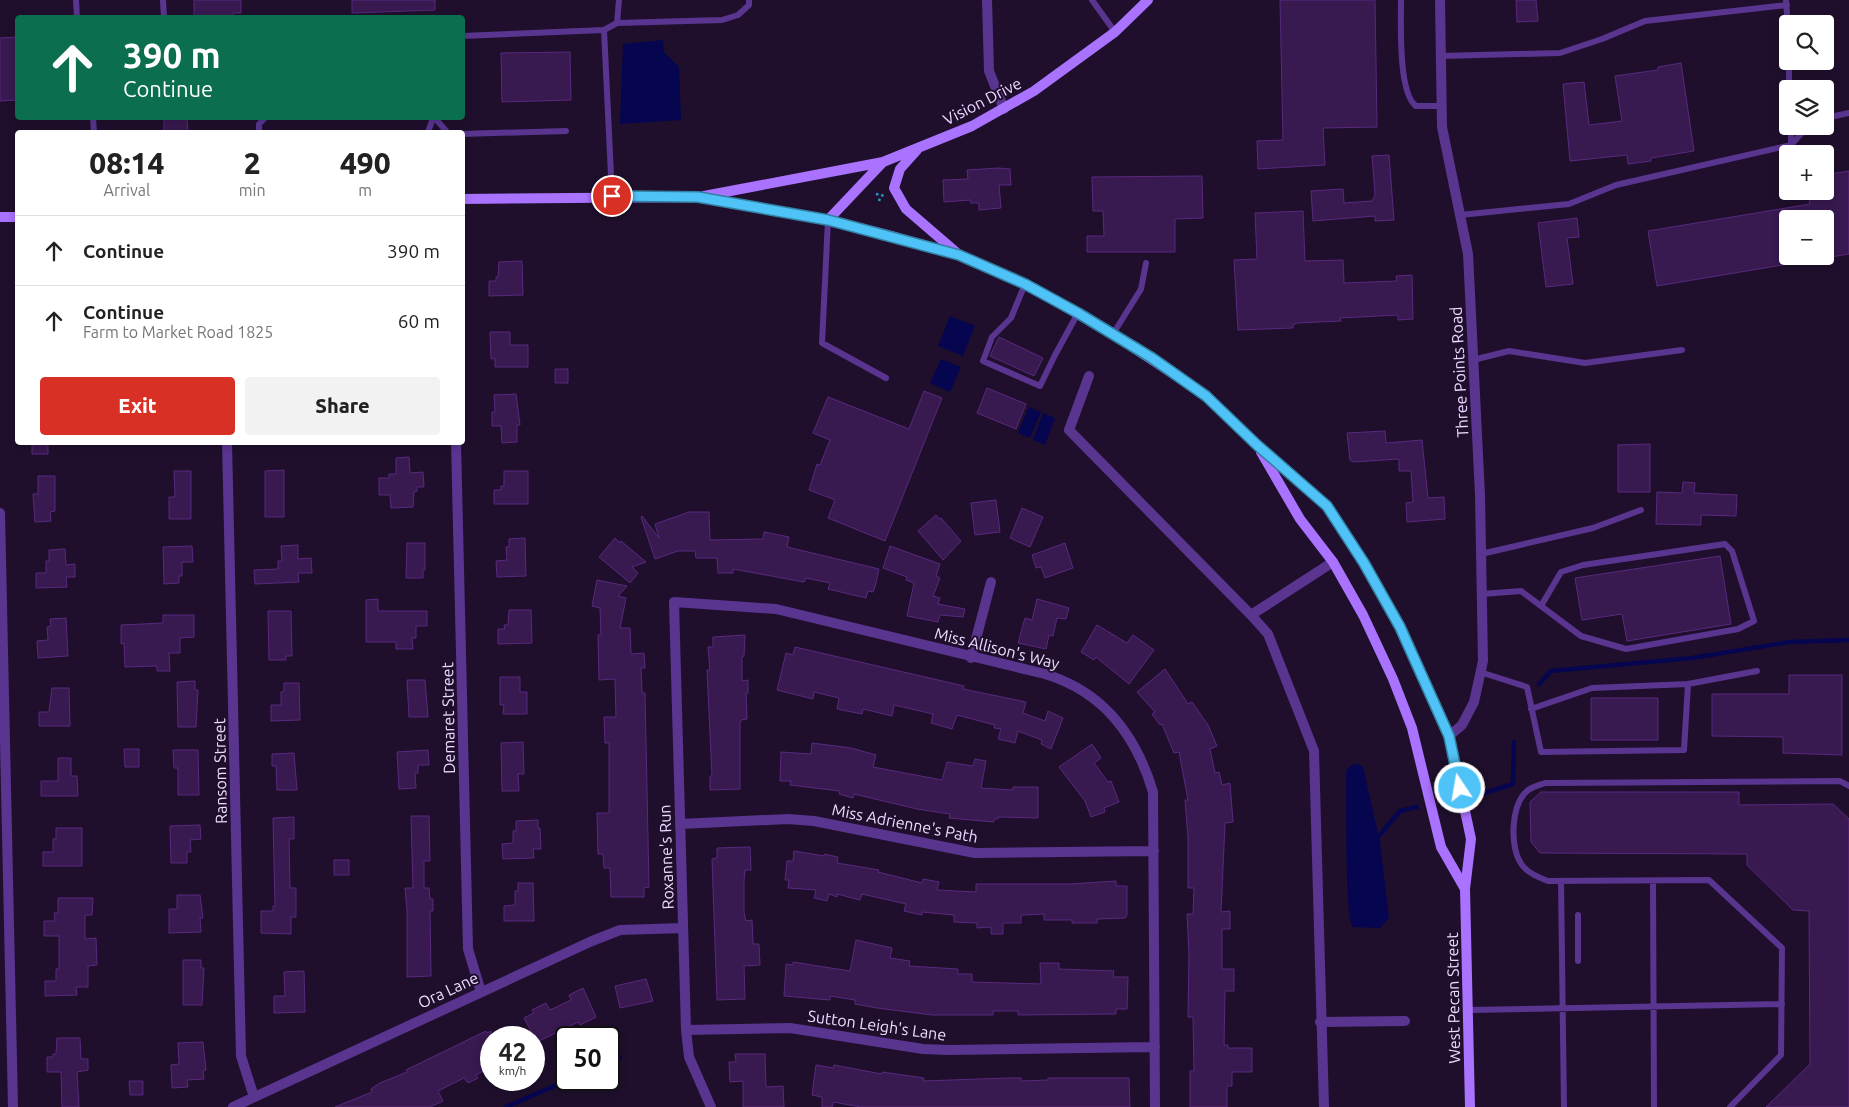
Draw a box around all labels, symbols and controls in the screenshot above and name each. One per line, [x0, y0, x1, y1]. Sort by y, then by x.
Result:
map controls [1779, 15, 1834, 265]
button: search [1779, 15, 1834, 70]
icon: ahead [40, 35, 105, 100]
text: 390 m [123, 35, 221, 75]
street label: Vision Drive [940, 74, 1024, 128]
text: Continue [123, 76, 213, 101]
button: layers [1779, 80, 1834, 135]
button: + [1779, 145, 1834, 200]
text: 08:14 [89, 146, 164, 180]
text: 2 [244, 146, 261, 180]
text: 490 [340, 146, 391, 180]
pin [591, 175, 633, 217]
text: Arrival [104, 181, 150, 199]
text: min [239, 181, 266, 199]
text: m [358, 181, 372, 199]
icon: arrive [598, 182, 626, 210]
button: − [1779, 210, 1834, 265]
icon: ahead [40, 237, 68, 265]
text: Continue [83, 240, 164, 262]
text: 390 m [387, 240, 440, 262]
text: Continue [83, 301, 164, 323]
street label: Three Points Road [1447, 306, 1471, 438]
icon: ahead [40, 307, 68, 335]
text: 60 m [398, 310, 440, 332]
text: Farm to Market Road 1825 [83, 323, 273, 341]
button: Exit [40, 377, 235, 435]
button: Share [245, 377, 440, 435]
street label: Miss Allison's Way [933, 624, 1062, 672]
street label: Demaret Street [438, 661, 458, 774]
street label: Ransom Street [210, 717, 230, 824]
position arrow [1433, 761, 1485, 813]
street label: Miss Adrienne's Path [830, 800, 980, 846]
street label: Roxanne's Run [655, 804, 677, 910]
street label: West Pecan Street [1443, 931, 1463, 1064]
street label: Ora Lane [415, 968, 481, 1012]
street label: Sutton Leigh's Lane [807, 1006, 947, 1044]
speed limit sign: 50 [555, 1026, 620, 1091]
text: 42 [498, 1038, 527, 1066]
text: km/h [499, 1064, 526, 1077]

